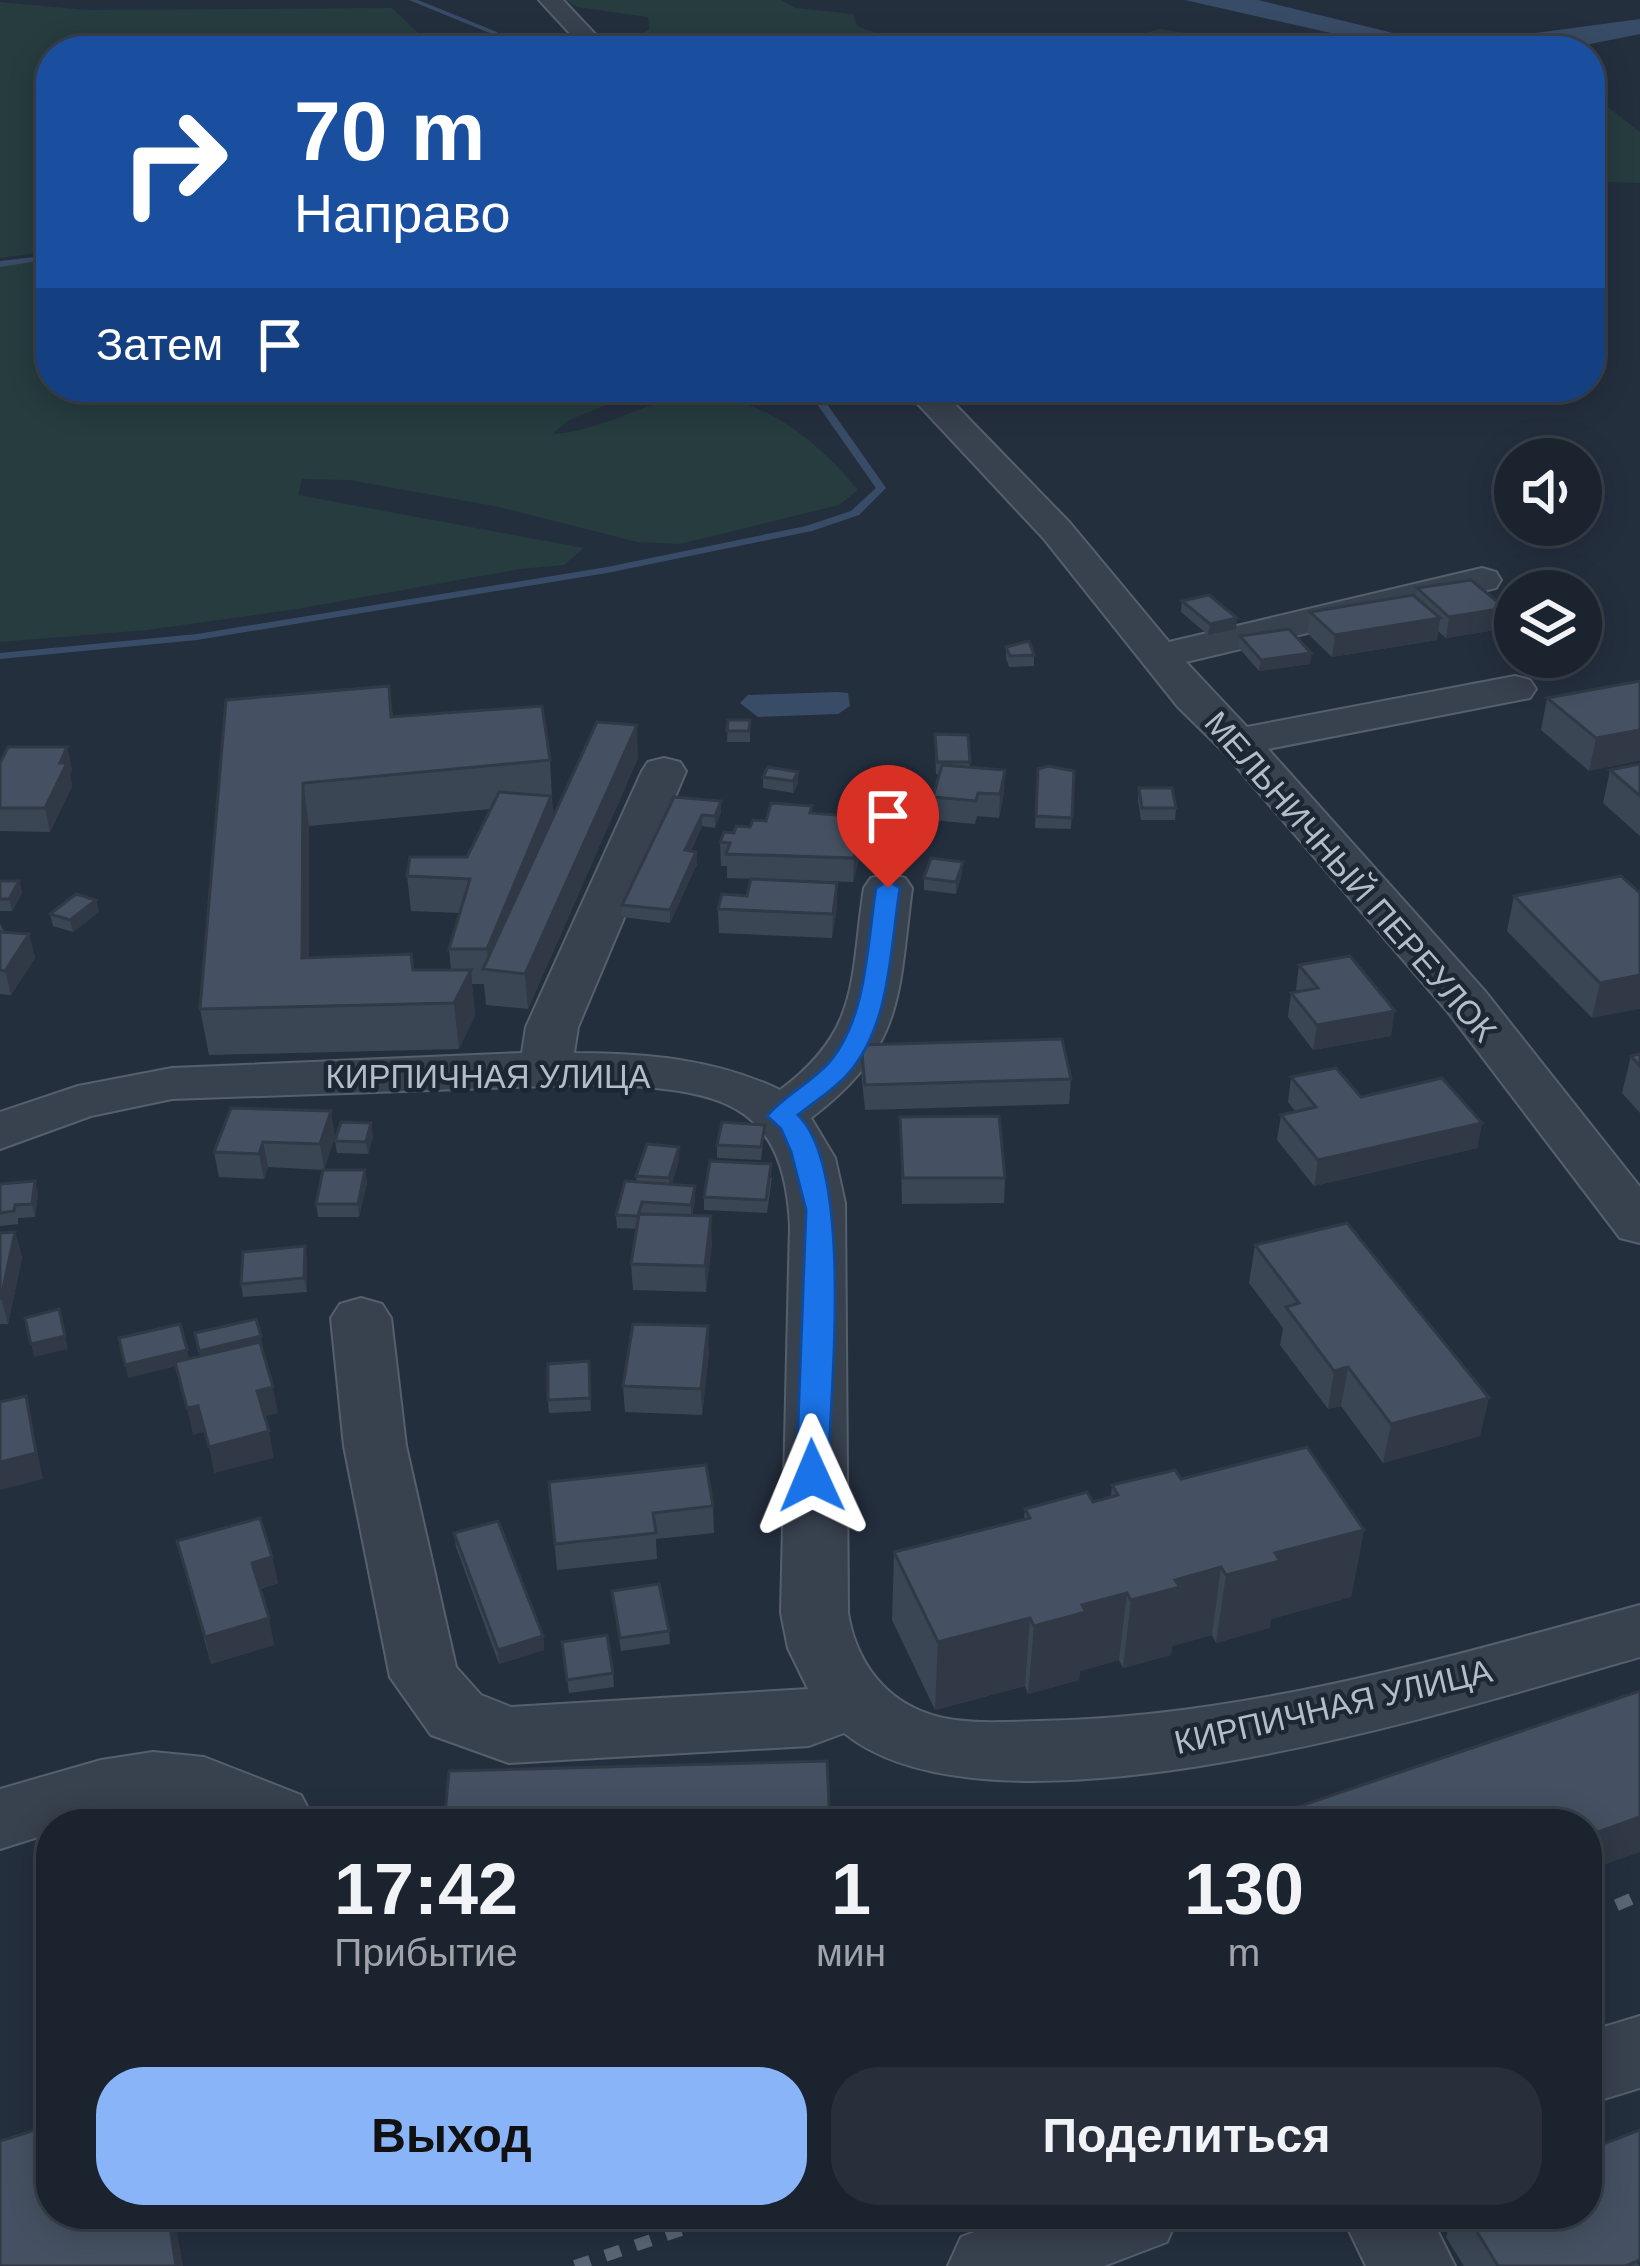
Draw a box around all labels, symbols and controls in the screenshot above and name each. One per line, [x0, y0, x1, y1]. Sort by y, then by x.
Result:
icon: right [96, 84, 252, 240]
text: 70 m [294, 84, 485, 178]
text: Направо [294, 183, 510, 243]
icon: arrive [247, 312, 313, 378]
text: Затем [96, 319, 223, 370]
map controls [1494, 438, 1602, 678]
button: sound [1494, 438, 1602, 546]
button: layers [1494, 570, 1602, 678]
street label: МЕЛЬНИЧНЫЙ ПЕРЕУЛОК [1197, 704, 1504, 1049]
pin [837, 765, 939, 888]
icon: arrive [855, 783, 921, 849]
street label: КИРПИЧНАЯ УЛИЦА [326, 1058, 650, 1095]
position arrow [749, 1413, 875, 1539]
street label: КИРПИЧНАЯ УЛИЦА [1171, 1652, 1496, 1761]
text: 17:42 [334, 1849, 518, 1929]
text: 1 [831, 1849, 871, 1929]
text: 130 [1184, 1849, 1304, 1929]
text: Прибытие [334, 1931, 518, 1974]
text: мин [816, 1931, 886, 1974]
text: m [1228, 1931, 1260, 1974]
button: Выход [96, 2067, 807, 2205]
button: Поделиться [831, 2067, 1542, 2205]

